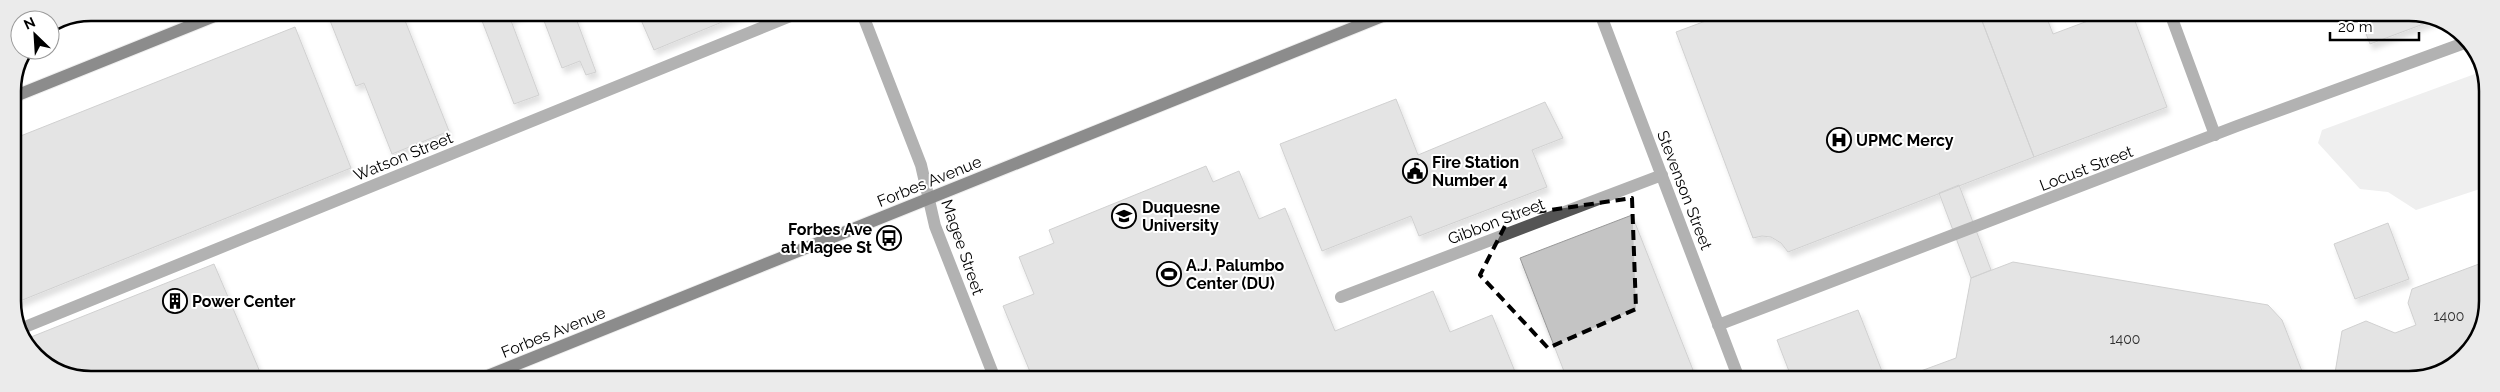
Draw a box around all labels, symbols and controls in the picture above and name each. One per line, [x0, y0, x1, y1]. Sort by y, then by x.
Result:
north arrow [10, 10, 60, 60]
scale bar [2330, 10, 2419, 42]
text: N [21, 14, 38, 33]
text: 20 m [2338, 18, 2373, 36]
hospital icon: UPMC Mercy [1826, 127, 1852, 153]
street label: Watson Street [351, 128, 456, 185]
street label: Stevenson Street [1653, 128, 1716, 253]
place label: UPMC Mercy [1856, 131, 1954, 150]
street label: Locust Street [2037, 142, 2136, 195]
street label: Forbes Avenue [874, 152, 984, 211]
place label: Fire Station Number 4 [1432, 153, 1519, 190]
public building icon: Fire Station Number 4 [1402, 158, 1428, 184]
street label: Gibbon Street [1445, 194, 1548, 249]
street label: Magee Street [937, 197, 988, 298]
place label: Duquesne University [1142, 198, 1221, 235]
school or university icon: Duquesne University [1111, 203, 1137, 229]
place label: Forbes Ave at Magee St [781, 220, 872, 257]
bus stop icon: Forbes Ave at Magee St [876, 225, 902, 251]
place label: A.J. Palumbo Center (DU) [1186, 256, 1285, 293]
sports icon: A.J. Palumbo Center (DU) [1156, 261, 1182, 287]
building icon: Power Center [162, 288, 188, 314]
place label: Power Center [192, 292, 296, 311]
street label: Forbes Avenue [498, 303, 608, 362]
house number: 1400 [2434, 308, 2464, 324]
house number: 1400 [2110, 331, 2140, 347]

